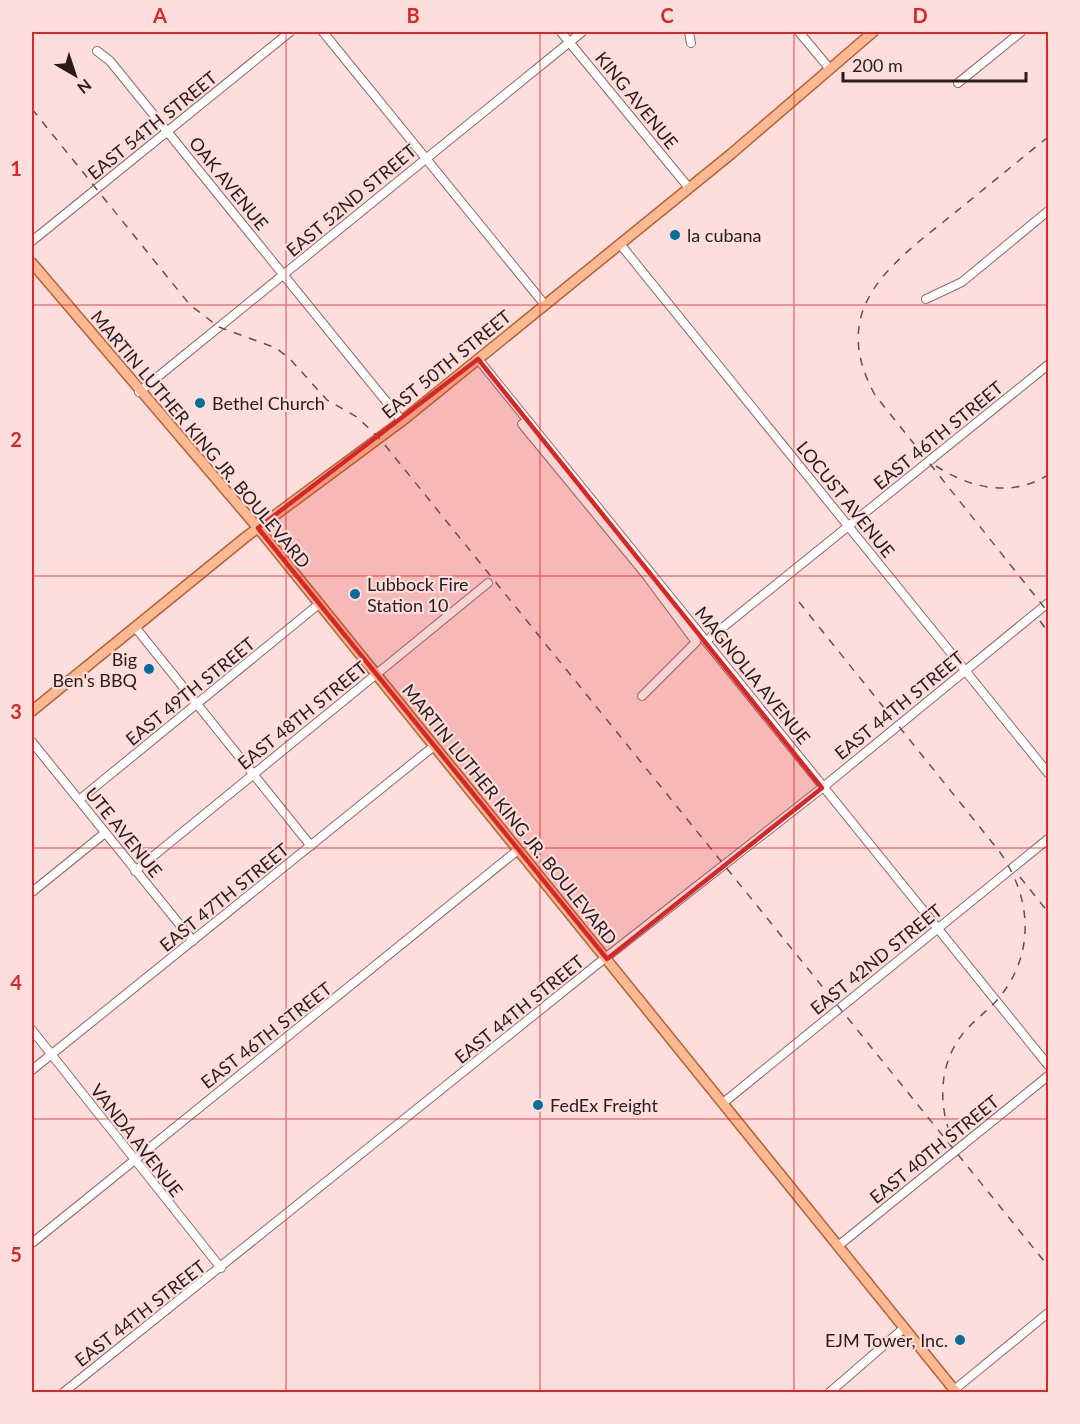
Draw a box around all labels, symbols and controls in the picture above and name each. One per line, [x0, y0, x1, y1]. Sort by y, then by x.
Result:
text: A [152, 3, 167, 27]
text: B [406, 3, 420, 27]
text: C [660, 3, 674, 27]
text: D [912, 3, 928, 27]
north arrow [45, 45, 105, 105]
scale bar [843, 45, 1026, 83]
street label: KING AVENUE [591, 47, 683, 153]
text: 200 m [852, 54, 903, 76]
street label: EAST 54TH STREET [83, 66, 221, 184]
text: N [74, 76, 96, 98]
street label: OAK AVENUE [185, 132, 273, 234]
street label: EAST 52ND STREET [281, 139, 421, 261]
text: 1 [10, 156, 22, 180]
place label: la cubana [687, 224, 761, 246]
marker: la cubana [668, 228, 682, 242]
street label: EAST 50TH STREET [377, 305, 515, 423]
street label: MARTIN LUTHER KING JR. BOULEVARD [87, 306, 315, 572]
street label: EAST 46TH STREET [869, 376, 1007, 494]
place label: Bethel Church [212, 392, 325, 414]
marker: Bethel Church [193, 396, 207, 410]
text: 2 [10, 427, 22, 451]
street label: LOCUST AVENUE [792, 436, 900, 562]
place label: Lubbock Fire Station 10 [367, 573, 469, 616]
marker: Lubbock Fire Station 10 [348, 587, 362, 601]
street label: MAGNOLIA AVENUE [691, 602, 815, 748]
street label: EAST 49TH STREET [121, 632, 259, 750]
street label: EAST 44TH STREET [830, 646, 968, 764]
place label: Big Ben's BBQ [53, 648, 138, 691]
street label: EAST 48TH STREET [233, 656, 371, 774]
marker: Big Ben's BBQ [142, 662, 156, 676]
street label: MARTIN LUTHER KING JR. BOULEVARD [398, 679, 622, 949]
text: 3 [10, 699, 22, 723]
street label: UTE AVENUE [81, 783, 167, 881]
street label: EAST 47TH STREET [155, 838, 293, 956]
street label: EAST 42ND STREET [806, 899, 947, 1019]
street label: EAST 44TH STREET [450, 950, 588, 1068]
text: 4 [10, 970, 22, 994]
street label: EAST 46TH STREET [196, 977, 336, 1093]
street label: VANDA AVENUE [86, 1079, 188, 1201]
street label: EAST 40TH STREET [865, 1090, 1003, 1208]
place label: FedEx Freight [550, 1094, 659, 1116]
marker: FedEx Freight [531, 1098, 545, 1112]
text: 5 [10, 1242, 22, 1266]
street label: EAST 44TH STREET [70, 1255, 210, 1371]
place label: EJM Tower, Inc. [825, 1329, 948, 1351]
marker: EJM Tower, Inc. [953, 1333, 967, 1347]

